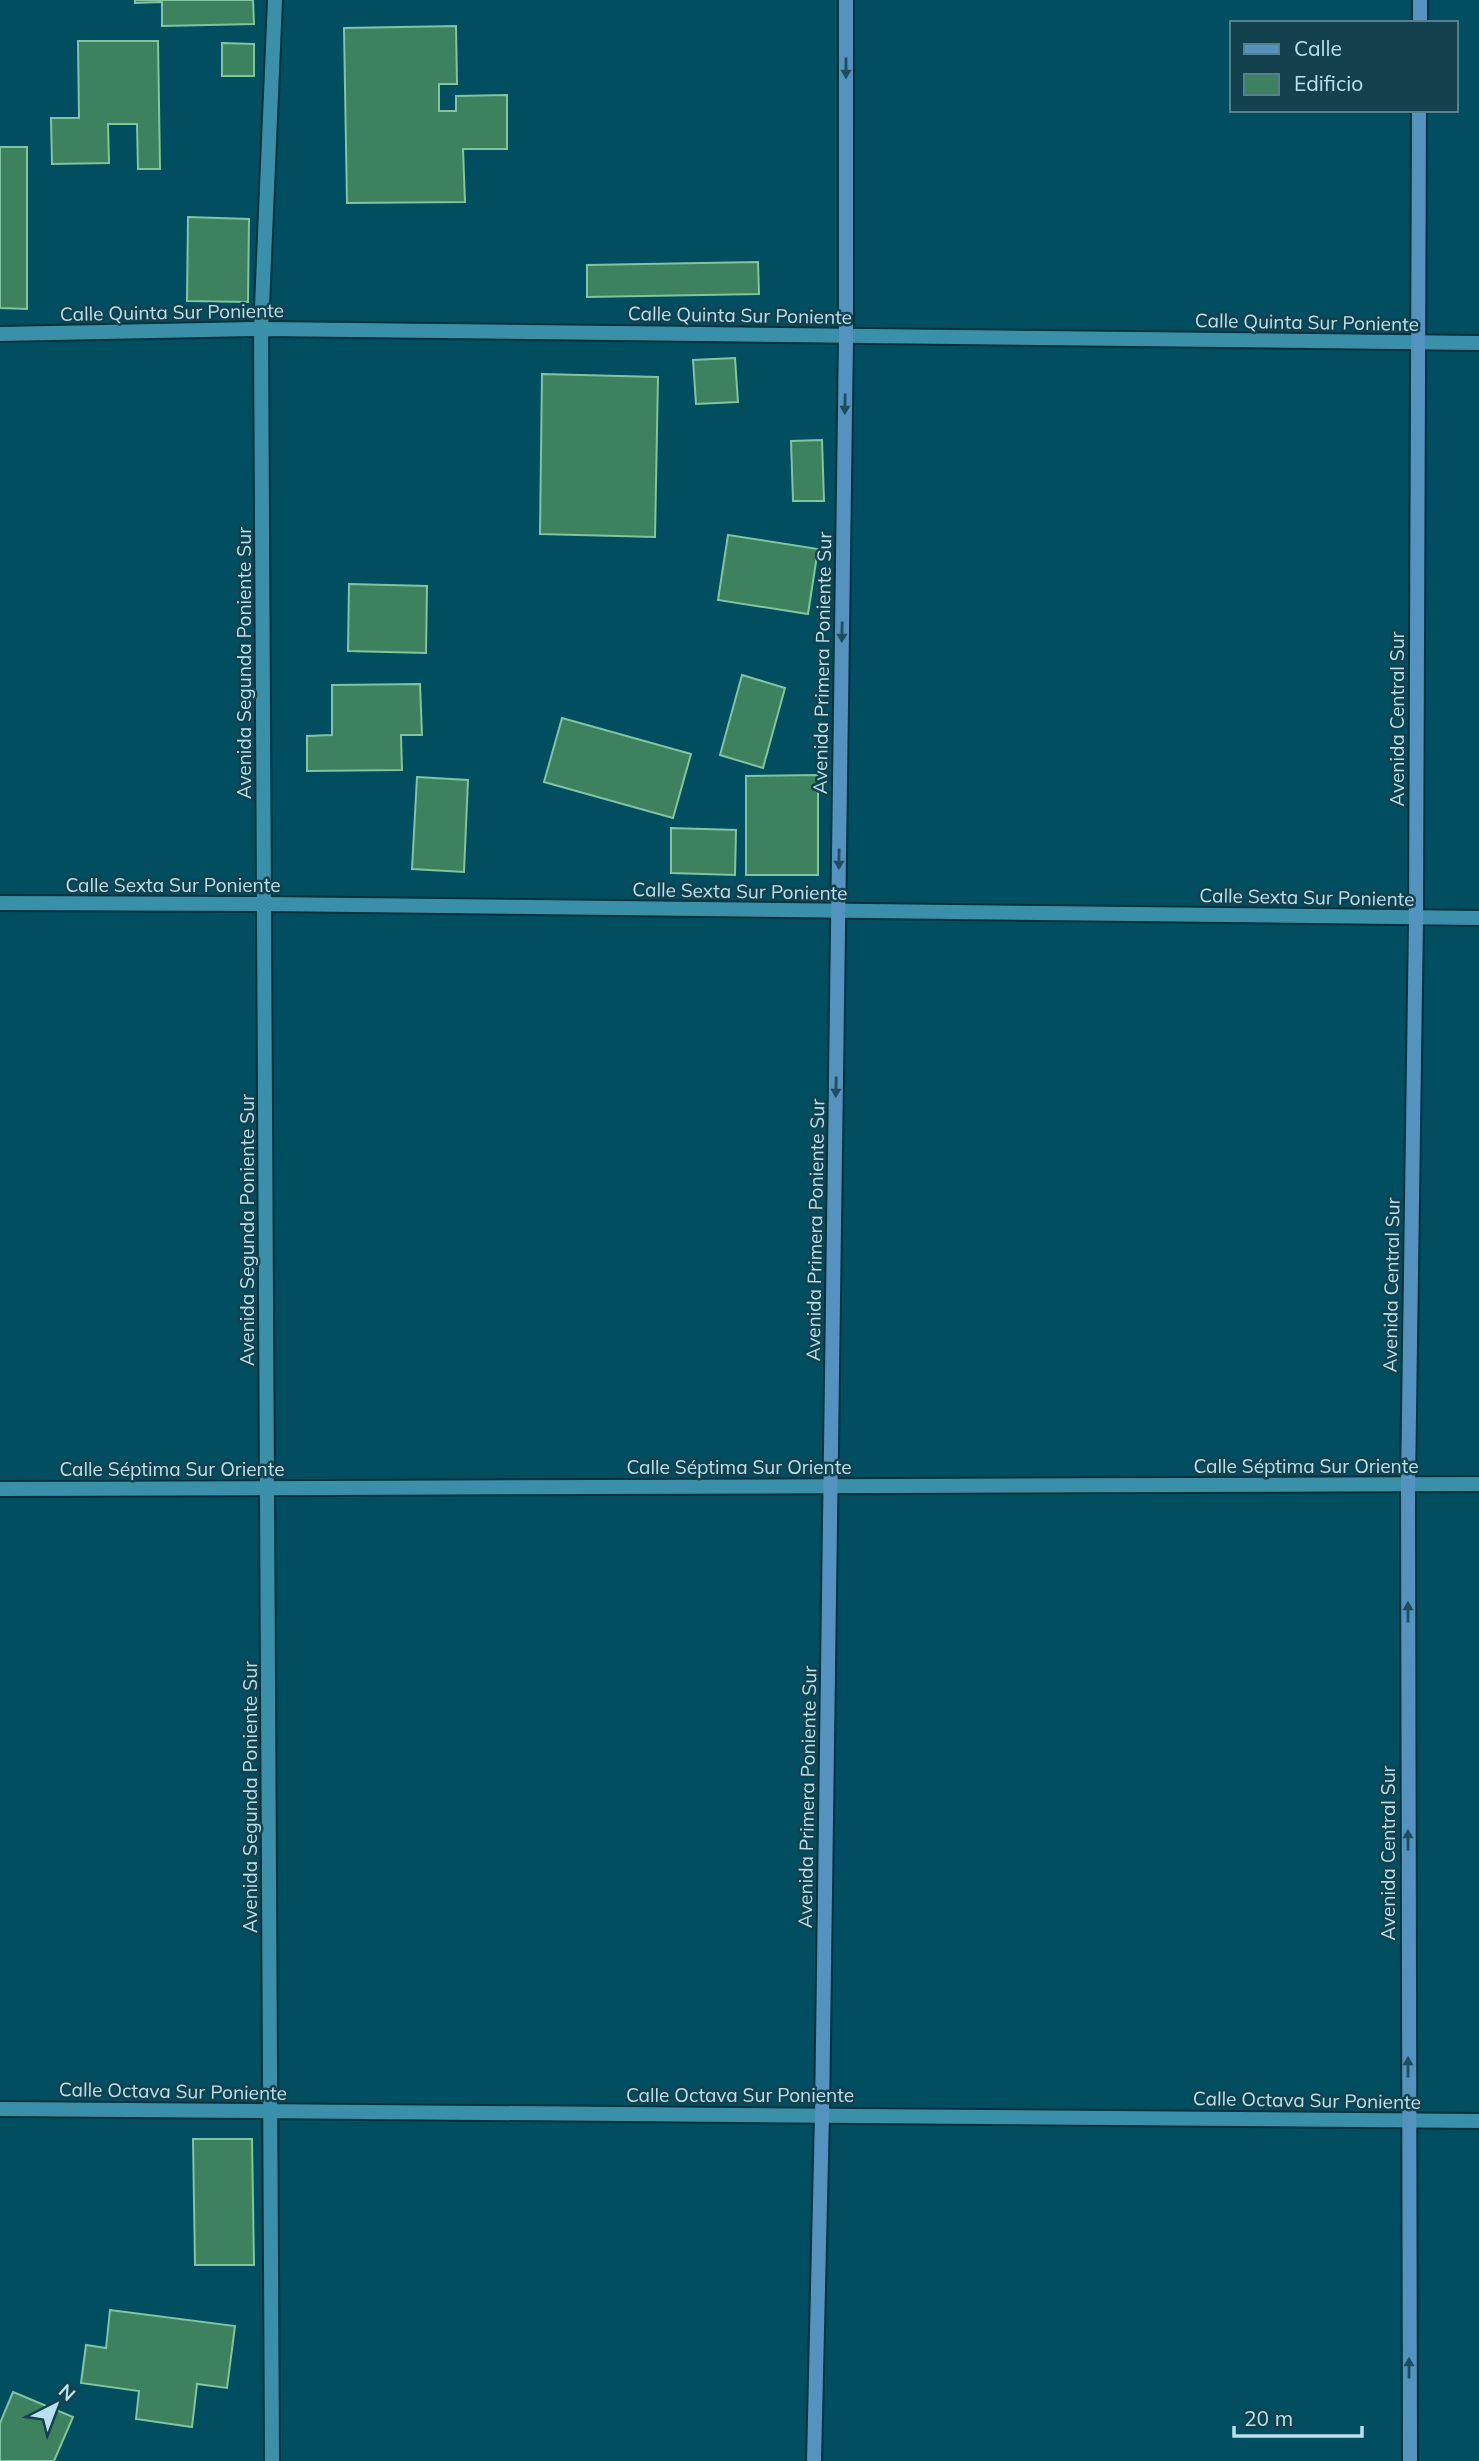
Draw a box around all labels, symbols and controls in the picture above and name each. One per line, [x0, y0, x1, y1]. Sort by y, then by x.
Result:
legend [1230, 21, 1458, 112]
text: Calle [1294, 35, 1342, 61]
one-way arrow [840, 57, 852, 79]
text: Edificio [1294, 70, 1363, 96]
street label: Calle Quinta Sur Poniente [60, 298, 284, 326]
street label: Calle Quinta Sur Poniente [628, 301, 852, 329]
street label: Calle Quinta Sur Poniente [1195, 308, 1419, 336]
one-way arrow [840, 393, 851, 415]
street label: Avenida Segunda Poniente Sur [232, 527, 256, 799]
street label: Avenida Primera Poniente Sur [808, 532, 836, 794]
one-way arrow [836, 621, 848, 643]
street label: Avenida Central Sur [1385, 631, 1409, 807]
one-way arrow [833, 848, 845, 870]
street label: Calle Sexta Sur Poniente [65, 873, 281, 897]
street label: Calle Sexta Sur Poniente [632, 877, 848, 905]
street label: Calle Sexta Sur Poniente [1199, 883, 1415, 911]
one-way arrow [830, 1076, 842, 1098]
street label: Avenida Segunda Poniente Sur [235, 1094, 259, 1366]
street label: Avenida Primera Poniente Sur [801, 1099, 829, 1361]
street label: Avenida Central Sur [1377, 1197, 1405, 1373]
street label: Calle Séptima Sur Oriente [1193, 1454, 1419, 1478]
street label: Calle Séptima Sur Oriente [626, 1455, 852, 1479]
street label: Calle Séptima Sur Oriente [59, 1457, 285, 1481]
one-way arrow [1402, 1601, 1414, 1623]
street label: Avenida Segunda Poniente Sur [238, 1661, 262, 1933]
street label: Avenida Primera Poniente Sur [793, 1666, 821, 1928]
street label: Avenida Central Sur [1376, 1765, 1400, 1941]
one-way arrow [1402, 1829, 1414, 1851]
one-way arrow [1402, 2056, 1414, 2078]
street label: Calle Octava Sur Poniente [59, 2077, 287, 2105]
street label: Calle Octava Sur Poniente [626, 2083, 854, 2107]
street label: Calle Octava Sur Poniente [1193, 2086, 1421, 2114]
one-way arrow [1403, 2357, 1415, 2379]
north arrow [21, 2370, 91, 2440]
text: N [54, 2379, 81, 2406]
scale bar [1234, 2394, 1362, 2438]
text: 20 m [1244, 2405, 1293, 2431]

